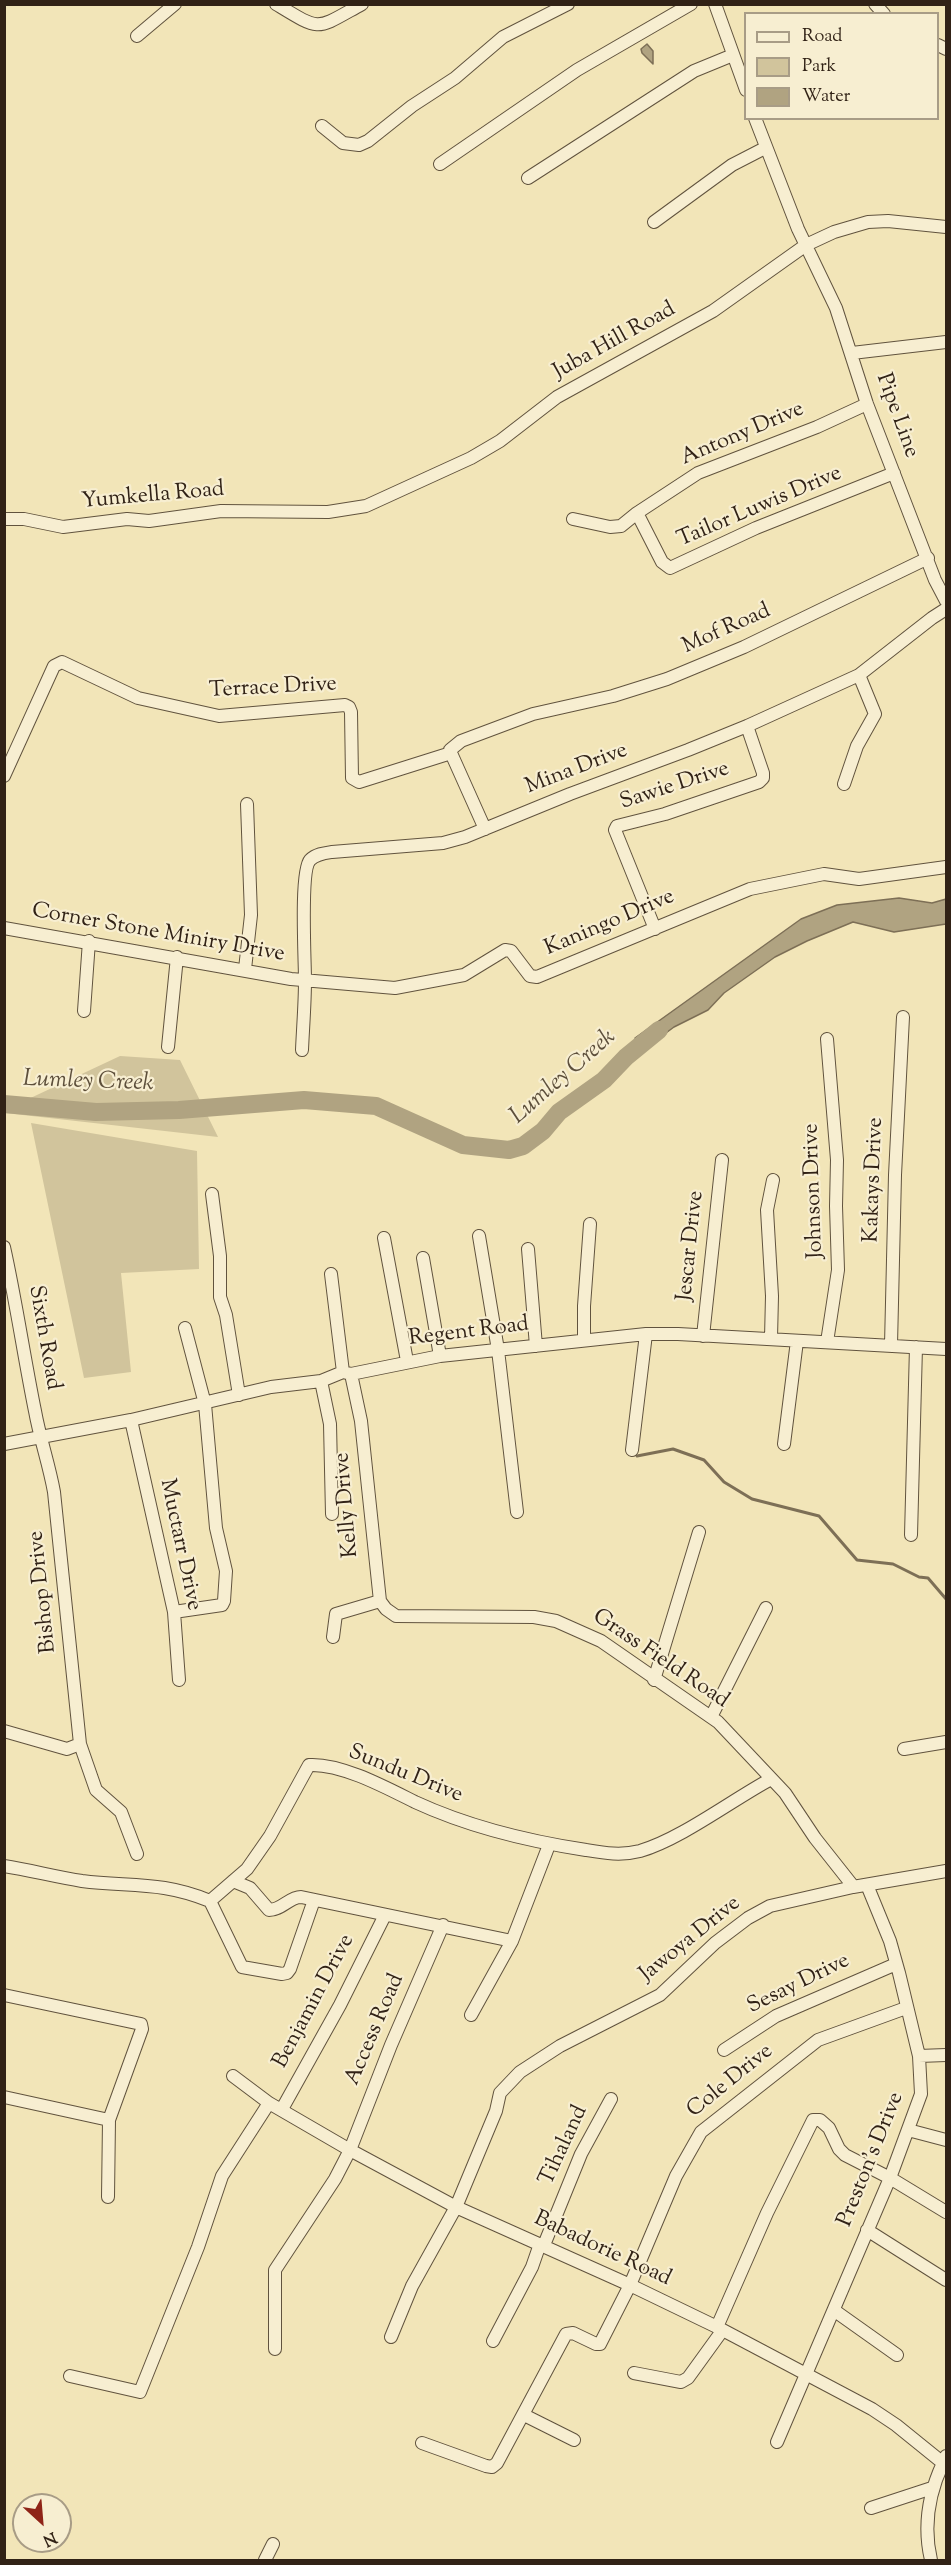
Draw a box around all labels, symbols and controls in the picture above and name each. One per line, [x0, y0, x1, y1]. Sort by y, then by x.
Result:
legend [744, 12, 939, 120]
text: Road [802, 24, 842, 50]
text: Park [802, 54, 836, 80]
text: Water [802, 84, 850, 110]
street label: Juba Hill Road [549, 298, 681, 386]
street label: Pipe Line [869, 370, 923, 462]
street label: Antony Drive [677, 397, 809, 473]
street label: Tailor Luwis Drive [674, 462, 846, 554]
street label: Yumkella Road [80, 478, 226, 516]
street label: Mof Road [679, 599, 775, 661]
street label: Terrace Drive [208, 672, 338, 706]
street label: Mina Drive [522, 738, 632, 802]
street label: Sawie Drive [617, 757, 733, 817]
street label: Kaningo Drive [541, 885, 679, 963]
street label: Corner Stone Miniry Drive [30, 899, 286, 969]
water label: Lumley Creek [505, 1024, 623, 1132]
water label: Lumley Creek [22, 1066, 154, 1100]
street label: Kakays Drive [860, 1117, 890, 1243]
street label: Johnson Drive [799, 1123, 831, 1259]
street label: Jescar Drive [673, 1189, 711, 1303]
street label: Sixth Road [21, 1284, 65, 1392]
street label: Regent Road [407, 1313, 531, 1353]
street label: Kelly Drive [330, 1451, 366, 1559]
street label: Muctarr Drive [152, 1477, 206, 1613]
street label: Bishop Drive [24, 1529, 64, 1655]
street label: Grass Field Road [587, 1605, 733, 1715]
street label: Sundu Drive [344, 1740, 466, 1810]
street label: Jawoya Drive [635, 1891, 747, 1989]
street label: Benjamin Drive [269, 1930, 361, 2074]
street label: Sesay Drive [744, 1949, 854, 2021]
street label: Access Road [341, 1970, 411, 2090]
street label: Cole Drive [683, 2039, 779, 2125]
street label: Preston's Drive [833, 2089, 911, 2231]
street label: Tihaland [535, 2102, 595, 2190]
street label: Babadorie Road [529, 2207, 675, 2293]
north arrow [12, 2493, 72, 2553]
text: N [38, 2525, 60, 2551]

